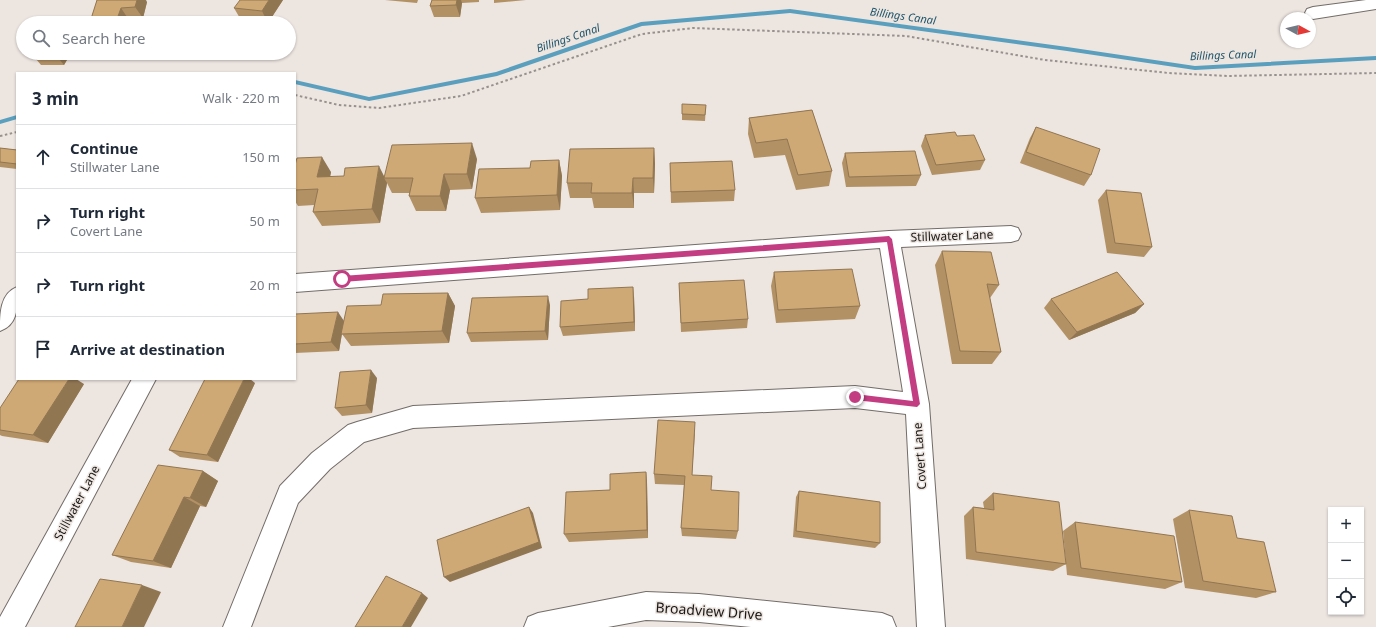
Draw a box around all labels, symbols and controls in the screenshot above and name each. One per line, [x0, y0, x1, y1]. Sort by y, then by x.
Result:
water label: Billings Canal [869, 3, 938, 28]
north arrow [1280, 12, 1316, 48]
search box [16, 16, 296, 60]
water label: Billings Canal [534, 19, 603, 55]
icon: search [30, 27, 52, 49]
text: Search here [62, 28, 145, 48]
water label: Billings Canal [1190, 46, 1258, 63]
text: 3 min [32, 87, 79, 110]
text: Walk · 220 m [202, 89, 280, 107]
text: Continue [70, 138, 138, 158]
icon: ahead [32, 146, 54, 168]
text: 150 m [242, 148, 280, 166]
text: Stillwater Lane [70, 158, 160, 176]
text: Turn right [70, 202, 145, 222]
icon: right [32, 210, 54, 232]
text: 50 m [250, 212, 280, 230]
text: Covert Lane [70, 222, 143, 240]
street label: Stillwater Lane [910, 226, 994, 245]
route start [333, 270, 351, 288]
icon: right [32, 274, 54, 296]
text: Turn right [70, 275, 145, 295]
text: 20 m [250, 276, 280, 294]
icon: arrive [32, 338, 54, 360]
text: Arrive at destination [70, 339, 225, 359]
route end [846, 388, 864, 406]
street label: Covert Lane [909, 422, 930, 490]
street label: Stillwater Lane [50, 462, 104, 543]
map controls [1328, 507, 1364, 615]
button: + [1328, 507, 1364, 543]
button: − [1328, 543, 1364, 579]
button: locate [1328, 579, 1364, 615]
street label: Broadview Drive [655, 597, 763, 624]

